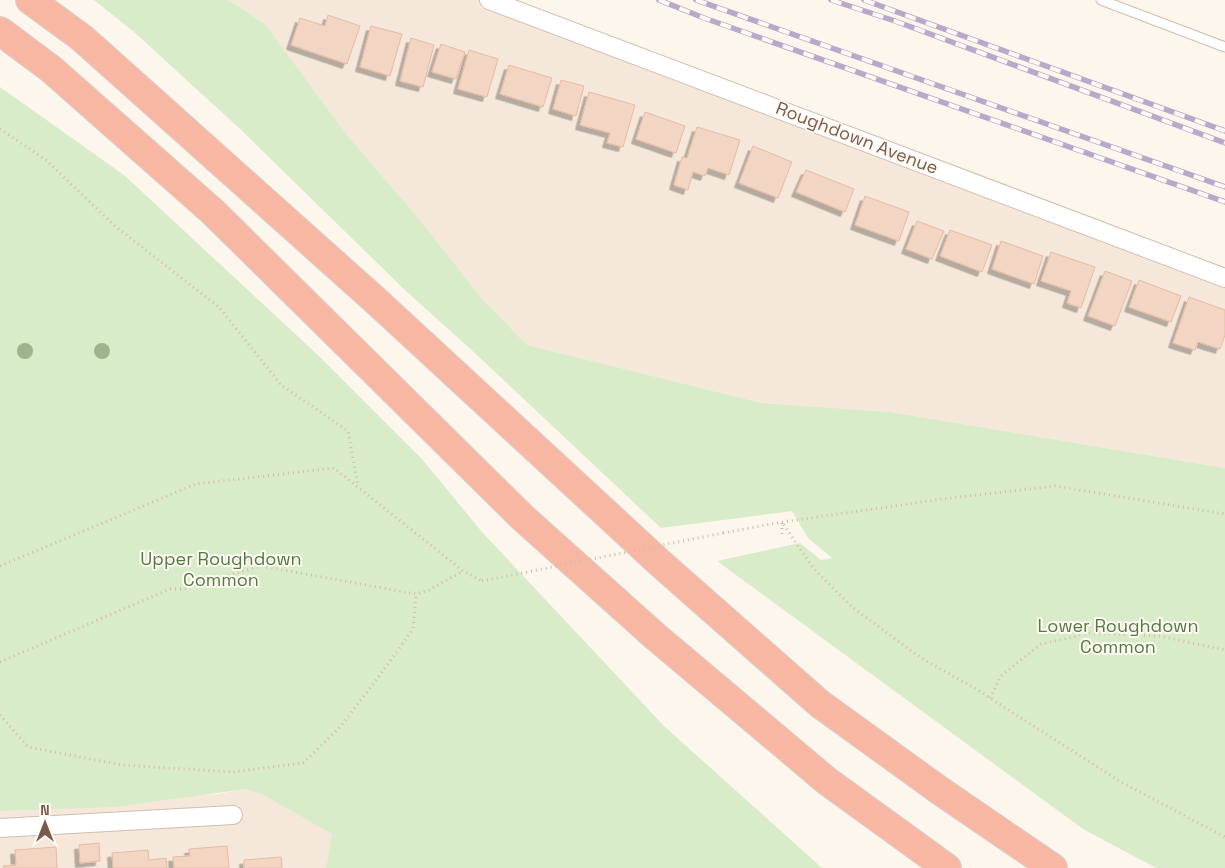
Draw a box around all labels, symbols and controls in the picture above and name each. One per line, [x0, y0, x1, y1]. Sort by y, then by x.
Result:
street label: Roughdown Avenue [773, 96, 942, 179]
park label: Upper Roughdown Common [140, 547, 302, 591]
park label: Lower Roughdown Common [1037, 614, 1199, 658]
north arrow [20, 798, 70, 848]
text: N [40, 801, 50, 819]

